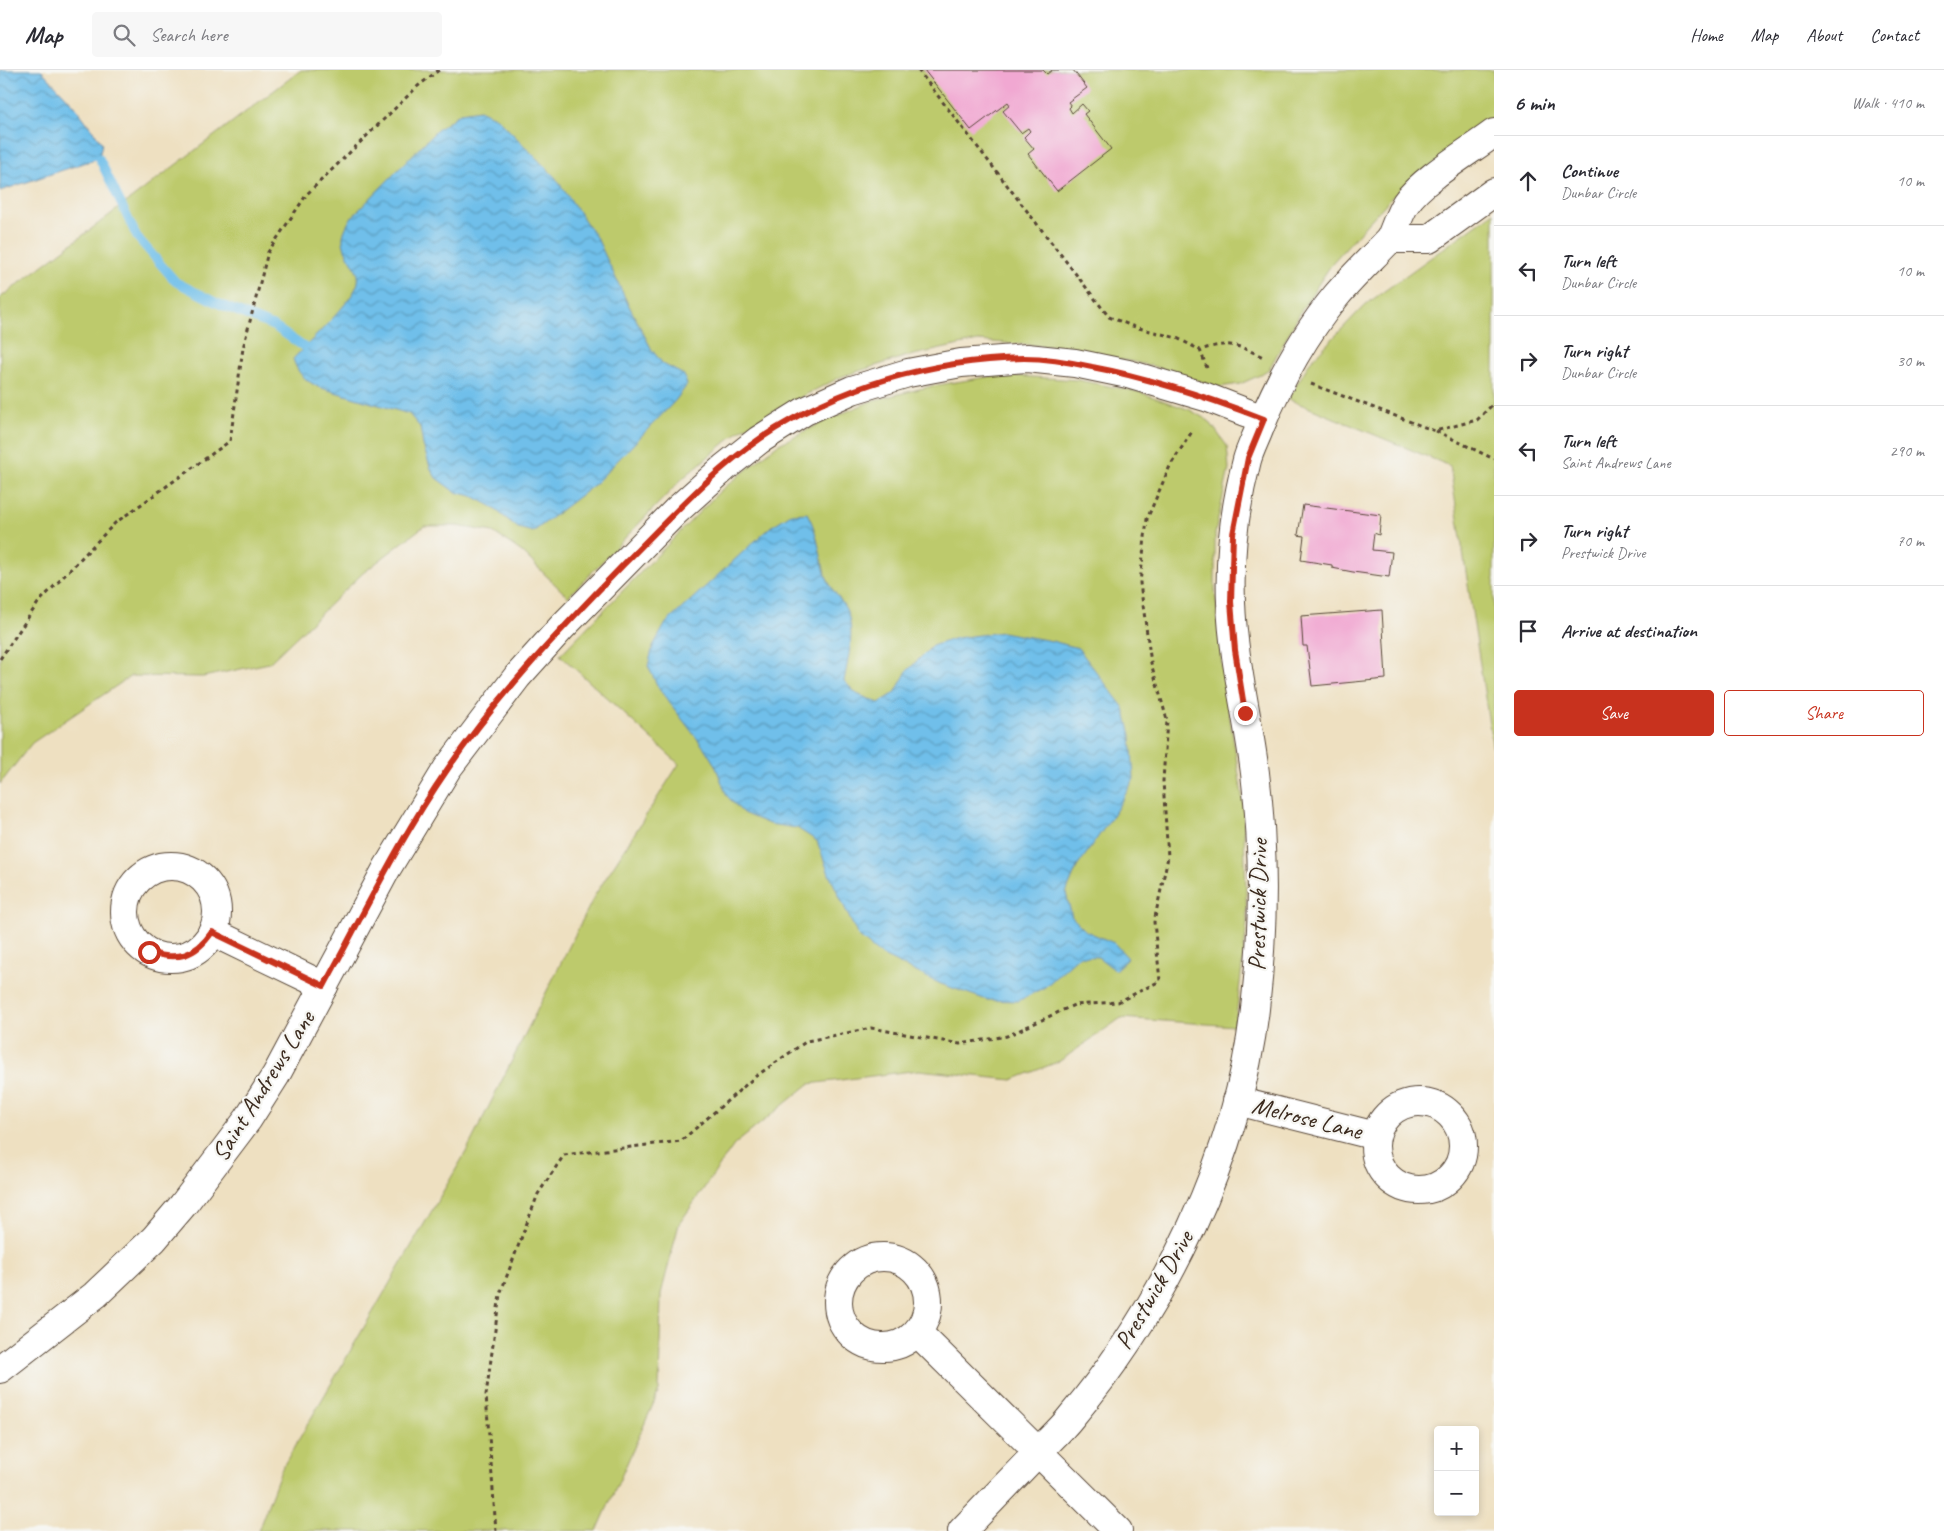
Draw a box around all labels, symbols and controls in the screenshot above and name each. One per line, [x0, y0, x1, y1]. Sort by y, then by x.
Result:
search box [92, 12, 442, 57]
text: Map [25, 20, 62, 50]
icon: search [110, 21, 138, 49]
text: Search here [150, 23, 228, 47]
text: Home [1690, 24, 1723, 46]
text: Map [1751, 24, 1778, 46]
text: About [1806, 24, 1842, 46]
text: Contact [1870, 24, 1919, 46]
text: 6 min [1514, 90, 1555, 116]
text: Walk · 410 m [1852, 93, 1924, 113]
text: Continue [1561, 159, 1618, 183]
icon: ahead [1514, 167, 1542, 195]
text: 10 m [1897, 171, 1924, 191]
text: Dunbar Circle [1561, 183, 1636, 203]
text: Turn left [1561, 249, 1616, 273]
icon: left [1514, 257, 1542, 285]
text: 10 m [1897, 261, 1924, 281]
text: Dunbar Circle [1561, 273, 1636, 293]
text: Turn right [1561, 339, 1628, 363]
icon: right [1514, 347, 1542, 375]
text: 30 m [1897, 351, 1924, 371]
text: Dunbar Circle [1561, 363, 1636, 383]
text: Turn left [1561, 429, 1616, 453]
icon: left [1514, 437, 1542, 465]
text: 290 m [1890, 441, 1924, 461]
text: Saint Andrews Lane [1561, 453, 1671, 473]
text: Turn right [1561, 519, 1628, 543]
icon: right [1514, 527, 1542, 555]
text: 70 m [1897, 531, 1924, 551]
text: Prestwick Drive [1561, 543, 1645, 563]
icon: arrive [1514, 617, 1542, 645]
text: Arrive at destination [1561, 619, 1697, 643]
button: Save [1514, 690, 1714, 736]
button: Share [1724, 690, 1924, 736]
route end [1234, 702, 1257, 725]
street label: Prestwick Drive [1241, 837, 1275, 971]
route start [138, 941, 161, 964]
street label: Saint Andrews Lane [204, 1003, 323, 1167]
street label: Melrose Lane [1249, 1089, 1367, 1148]
street label: Prestwick Drive [1107, 1223, 1202, 1355]
map controls [1434, 1426, 1479, 1516]
button: + [1434, 1426, 1479, 1471]
button: − [1434, 1471, 1479, 1516]

